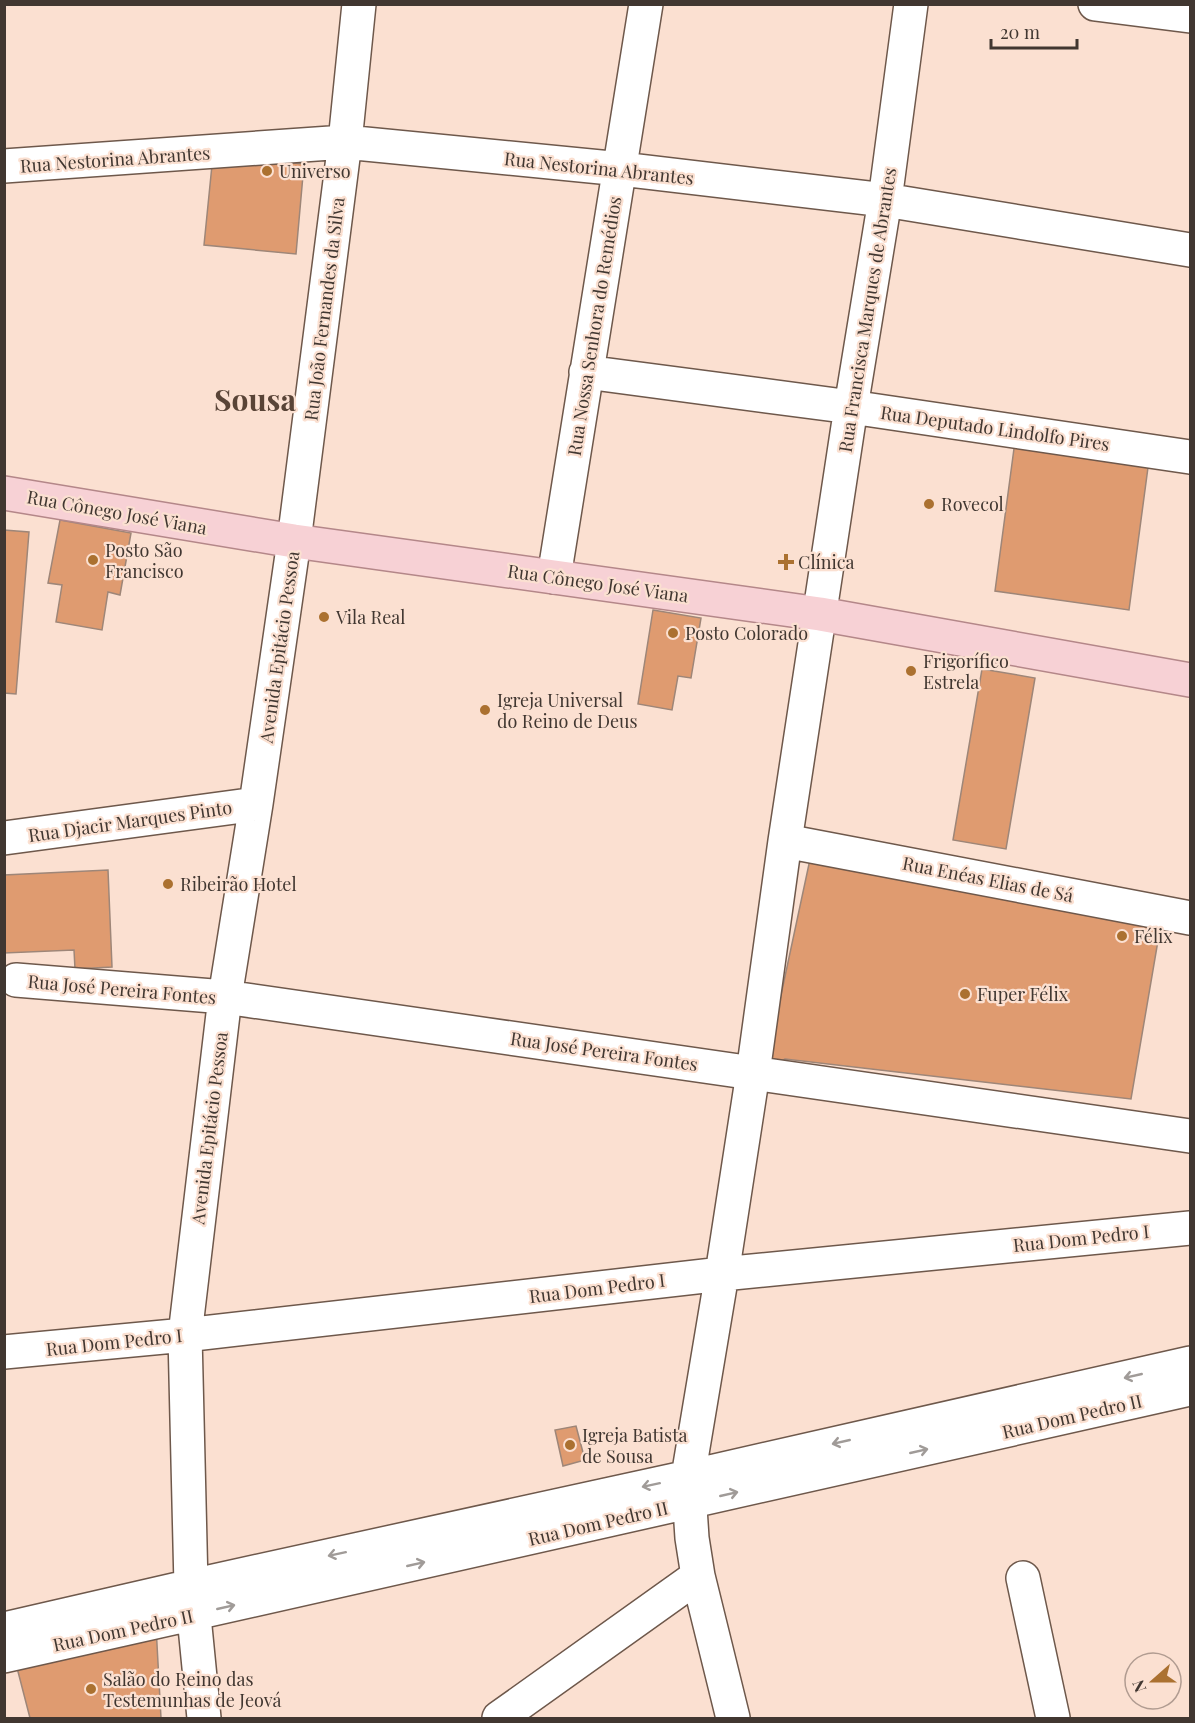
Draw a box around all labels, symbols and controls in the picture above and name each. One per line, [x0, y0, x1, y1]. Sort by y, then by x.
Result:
scale bar [991, 12, 1076, 50]
text: 20 m [1000, 20, 1040, 44]
street label: Rua Nestorina Abrantes [19, 140, 211, 178]
street label: Rua Nestorina Abrantes [503, 146, 695, 190]
place label: Universo [279, 159, 351, 183]
marker: Universo [260, 164, 274, 178]
street label: Rua Francisca Marques de Abrantes [833, 166, 901, 454]
street label: Rua Nossa Senhora do Remédios [562, 194, 626, 458]
street label: Rua João Fernandes da Silva [298, 196, 350, 422]
district label: Sousa [214, 379, 296, 419]
street label: Rua Deputado Lindolfo Pires [879, 400, 1111, 456]
street label: Rua Cônego José Viana [25, 484, 209, 540]
place label: Rovecol [941, 492, 1004, 516]
marker: Rovecol [922, 497, 936, 511]
place label: Posto São Francisco [105, 538, 184, 583]
street label: Avenida Epitácio Pessoa [254, 549, 304, 745]
place label: Clínica [798, 550, 855, 574]
marker: Posto São Francisco [86, 553, 100, 567]
marker: Clínica [779, 555, 793, 569]
street label: Rua Cônego José Viana [506, 558, 690, 608]
place label: Vila Real [335, 605, 405, 629]
marker: Vila Real [317, 610, 331, 624]
place label: Posto Colorado [685, 621, 808, 645]
marker: Posto Colorado [666, 626, 680, 640]
place label: Frigorífico Estrela [923, 649, 1009, 694]
marker: Frigorífico Estrela [904, 664, 918, 678]
place label: Igreja Universal do Reino de Deus [497, 688, 638, 733]
marker: Igreja Universal do Reino de Deus [478, 703, 492, 717]
street label: Rua Djacir Marques Pinto [27, 795, 234, 847]
street label: Rua Enéas Elias de Sá [901, 851, 1075, 907]
place label: Ribeirão Hotel [180, 872, 297, 896]
marker: Ribeirão Hotel [161, 877, 175, 891]
place label: Félix [1134, 924, 1173, 948]
marker: Félix [1115, 929, 1129, 943]
street label: Rua José Pereira Fontes [27, 969, 217, 1009]
place label: Fuper Félix [977, 982, 1069, 1006]
marker: Fuper Félix [958, 987, 972, 1001]
street label: Rua José Pereira Fontes [509, 1026, 699, 1076]
street label: Avenida Epitácio Pessoa [185, 1030, 233, 1227]
street label: Rua Dom Pedro I [1012, 1219, 1150, 1257]
street label: Rua Dom Pedro I [528, 1268, 666, 1308]
street label: Rua Dom Pedro I [45, 1323, 183, 1361]
one-way arrow [1124, 1370, 1143, 1382]
street label: Rua Dom Pedro II [1000, 1388, 1144, 1444]
place label: Igreja Batista de Sousa [582, 1423, 687, 1468]
one-way arrow [832, 1437, 851, 1449]
marker: Igreja Batista de Sousa [563, 1438, 577, 1452]
one-way arrow [909, 1444, 928, 1456]
one-way arrow [641, 1480, 660, 1492]
one-way arrow [719, 1487, 738, 1499]
street label: Rua Dom Pedro II [526, 1495, 670, 1551]
one-way arrow [328, 1549, 347, 1560]
one-way arrow [406, 1558, 425, 1570]
one-way arrow [216, 1601, 235, 1613]
street label: Rua Dom Pedro II [51, 1603, 195, 1657]
north arrow [1123, 1651, 1183, 1711]
place label: Salão do Reino das Testemunhas de Jeová [103, 1667, 281, 1712]
text: N [1126, 1677, 1150, 1696]
marker: Salão do Reino das Testemunhas de Jeová [84, 1682, 98, 1696]

